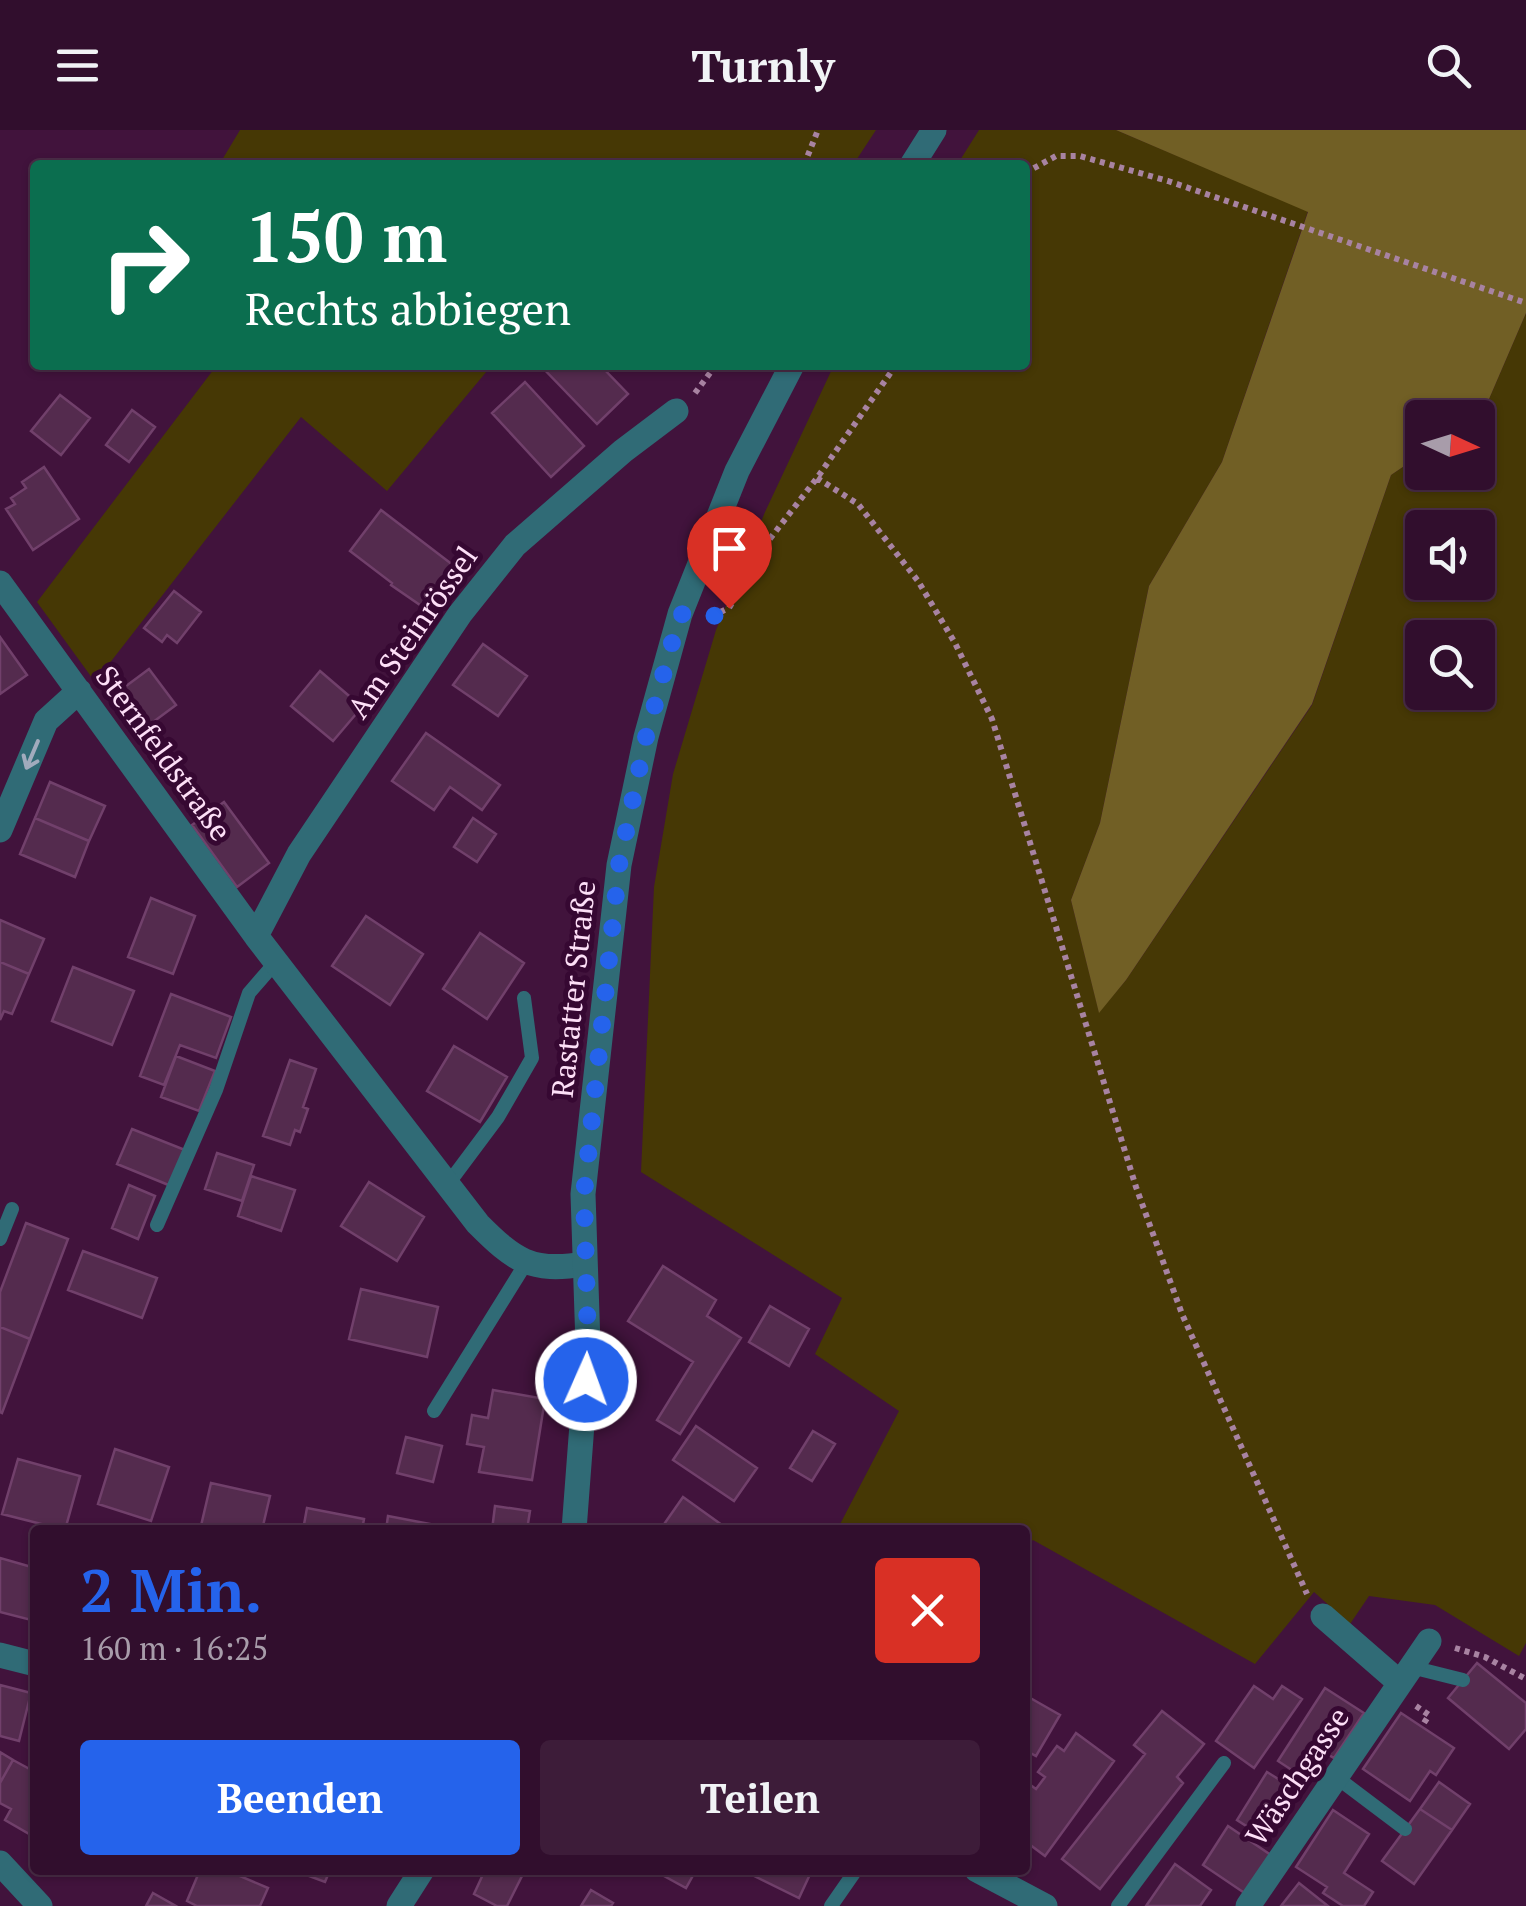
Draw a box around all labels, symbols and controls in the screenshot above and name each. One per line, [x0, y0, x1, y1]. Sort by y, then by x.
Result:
text: Turnly [691, 35, 835, 95]
icon: menu [50, 38, 105, 93]
icon: search [1421, 38, 1476, 93]
text: 150 m [245, 189, 447, 282]
icon: right [80, 200, 210, 330]
text: Rechts abbiegen [245, 278, 571, 338]
north arrow [1405, 400, 1495, 490]
map controls [1405, 400, 1495, 710]
pin [687, 506, 772, 609]
button: sound [1405, 510, 1495, 600]
icon: arrive [702, 521, 757, 576]
street label: Am Steinrössel [338, 538, 486, 726]
button: search [1405, 620, 1495, 710]
street label: Sternfeldstraße [87, 657, 241, 849]
one-way arrow [21, 739, 39, 770]
street label: Rastatter Straße [542, 879, 604, 1099]
position arrow [534, 1328, 638, 1432]
text: 2 Min. [80, 1550, 262, 1629]
button: close [875, 1558, 980, 1663]
text: 160 m · 16:25 [80, 1627, 268, 1669]
street label: Wäschgasse [1236, 1699, 1358, 1853]
button: Beenden [80, 1740, 520, 1855]
button: Teilen [540, 1740, 980, 1855]

